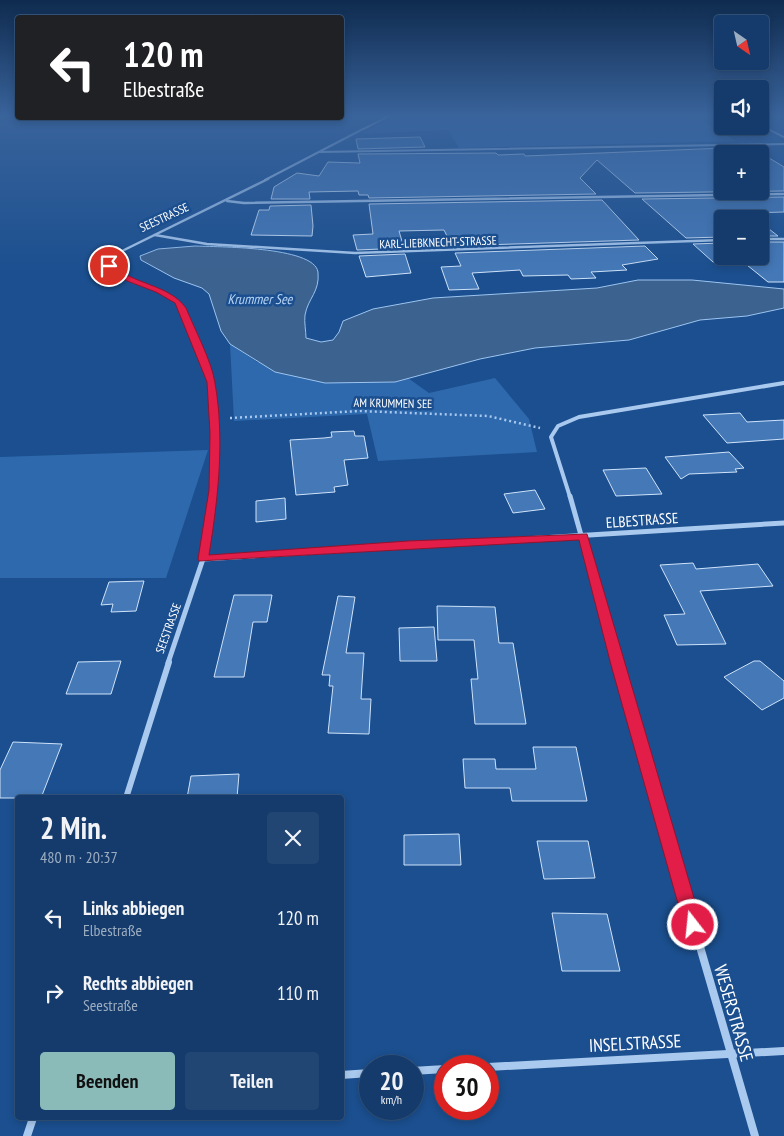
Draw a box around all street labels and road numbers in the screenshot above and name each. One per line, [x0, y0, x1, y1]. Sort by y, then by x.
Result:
street label: SEESTRASSE [137, 199, 191, 235]
street label: KARL-LIEBKNECHT-STRASSE [379, 232, 497, 252]
street label: AM KRUMMEN SEE [354, 395, 432, 411]
street label: ELBESTRASSE [605, 508, 679, 532]
street label: SEESTRASSE [152, 601, 184, 655]
street label: WESERSTRASSE [709, 962, 759, 1064]
street label: INSELSTRASSE [588, 1029, 682, 1057]

